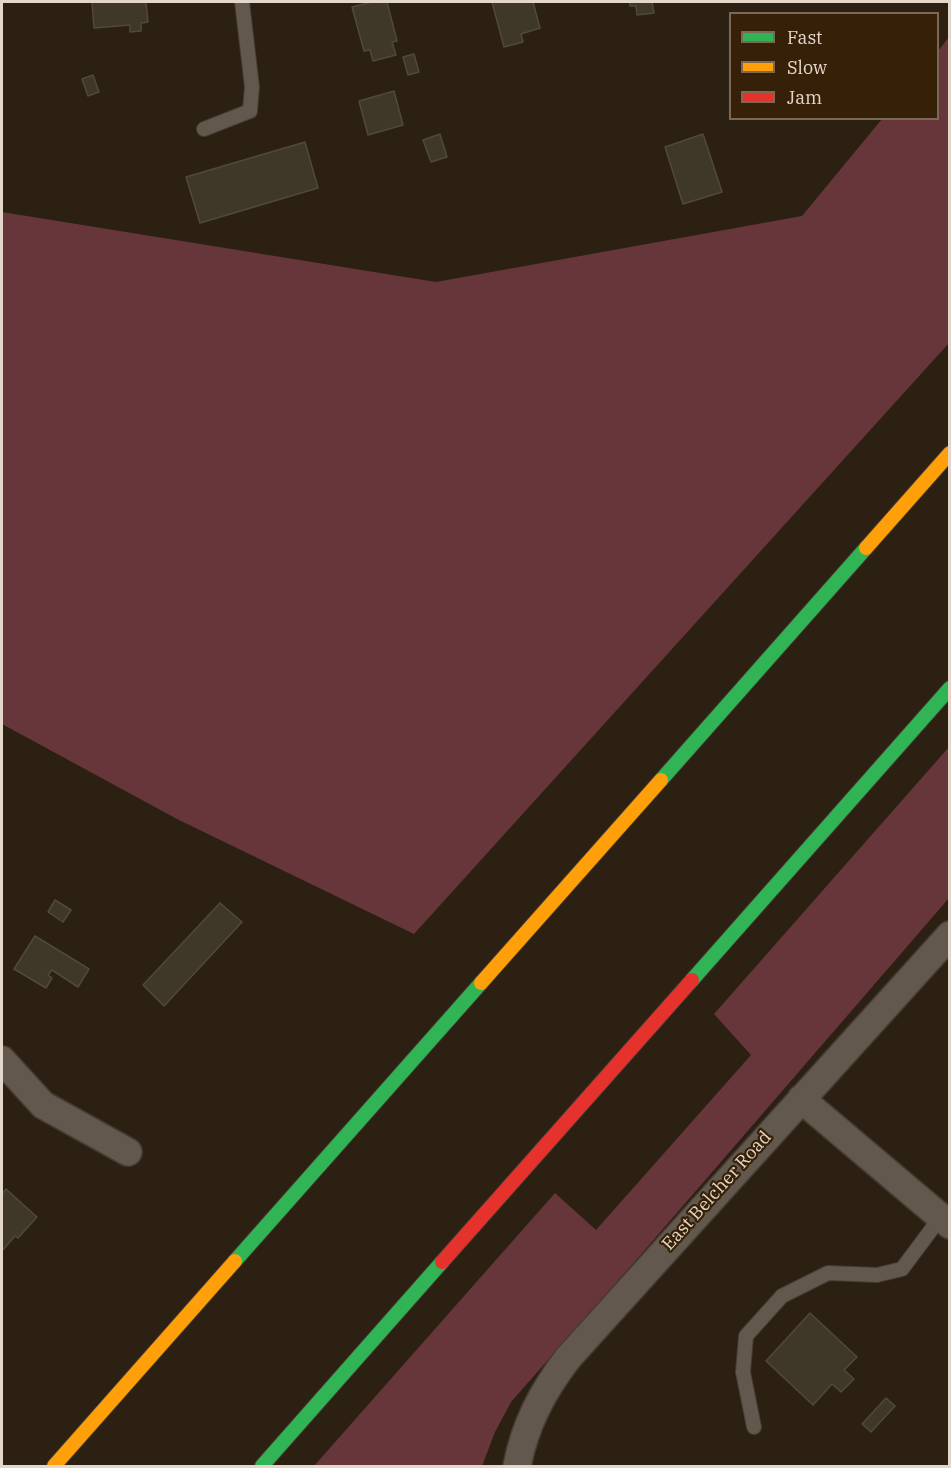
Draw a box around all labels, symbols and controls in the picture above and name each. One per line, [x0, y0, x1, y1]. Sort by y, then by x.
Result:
legend [729, 12, 939, 120]
text: Fast [787, 26, 822, 49]
text: Slow [787, 56, 827, 79]
text: Jam [787, 86, 822, 109]
street label: East Belcher Road [658, 1127, 776, 1255]

